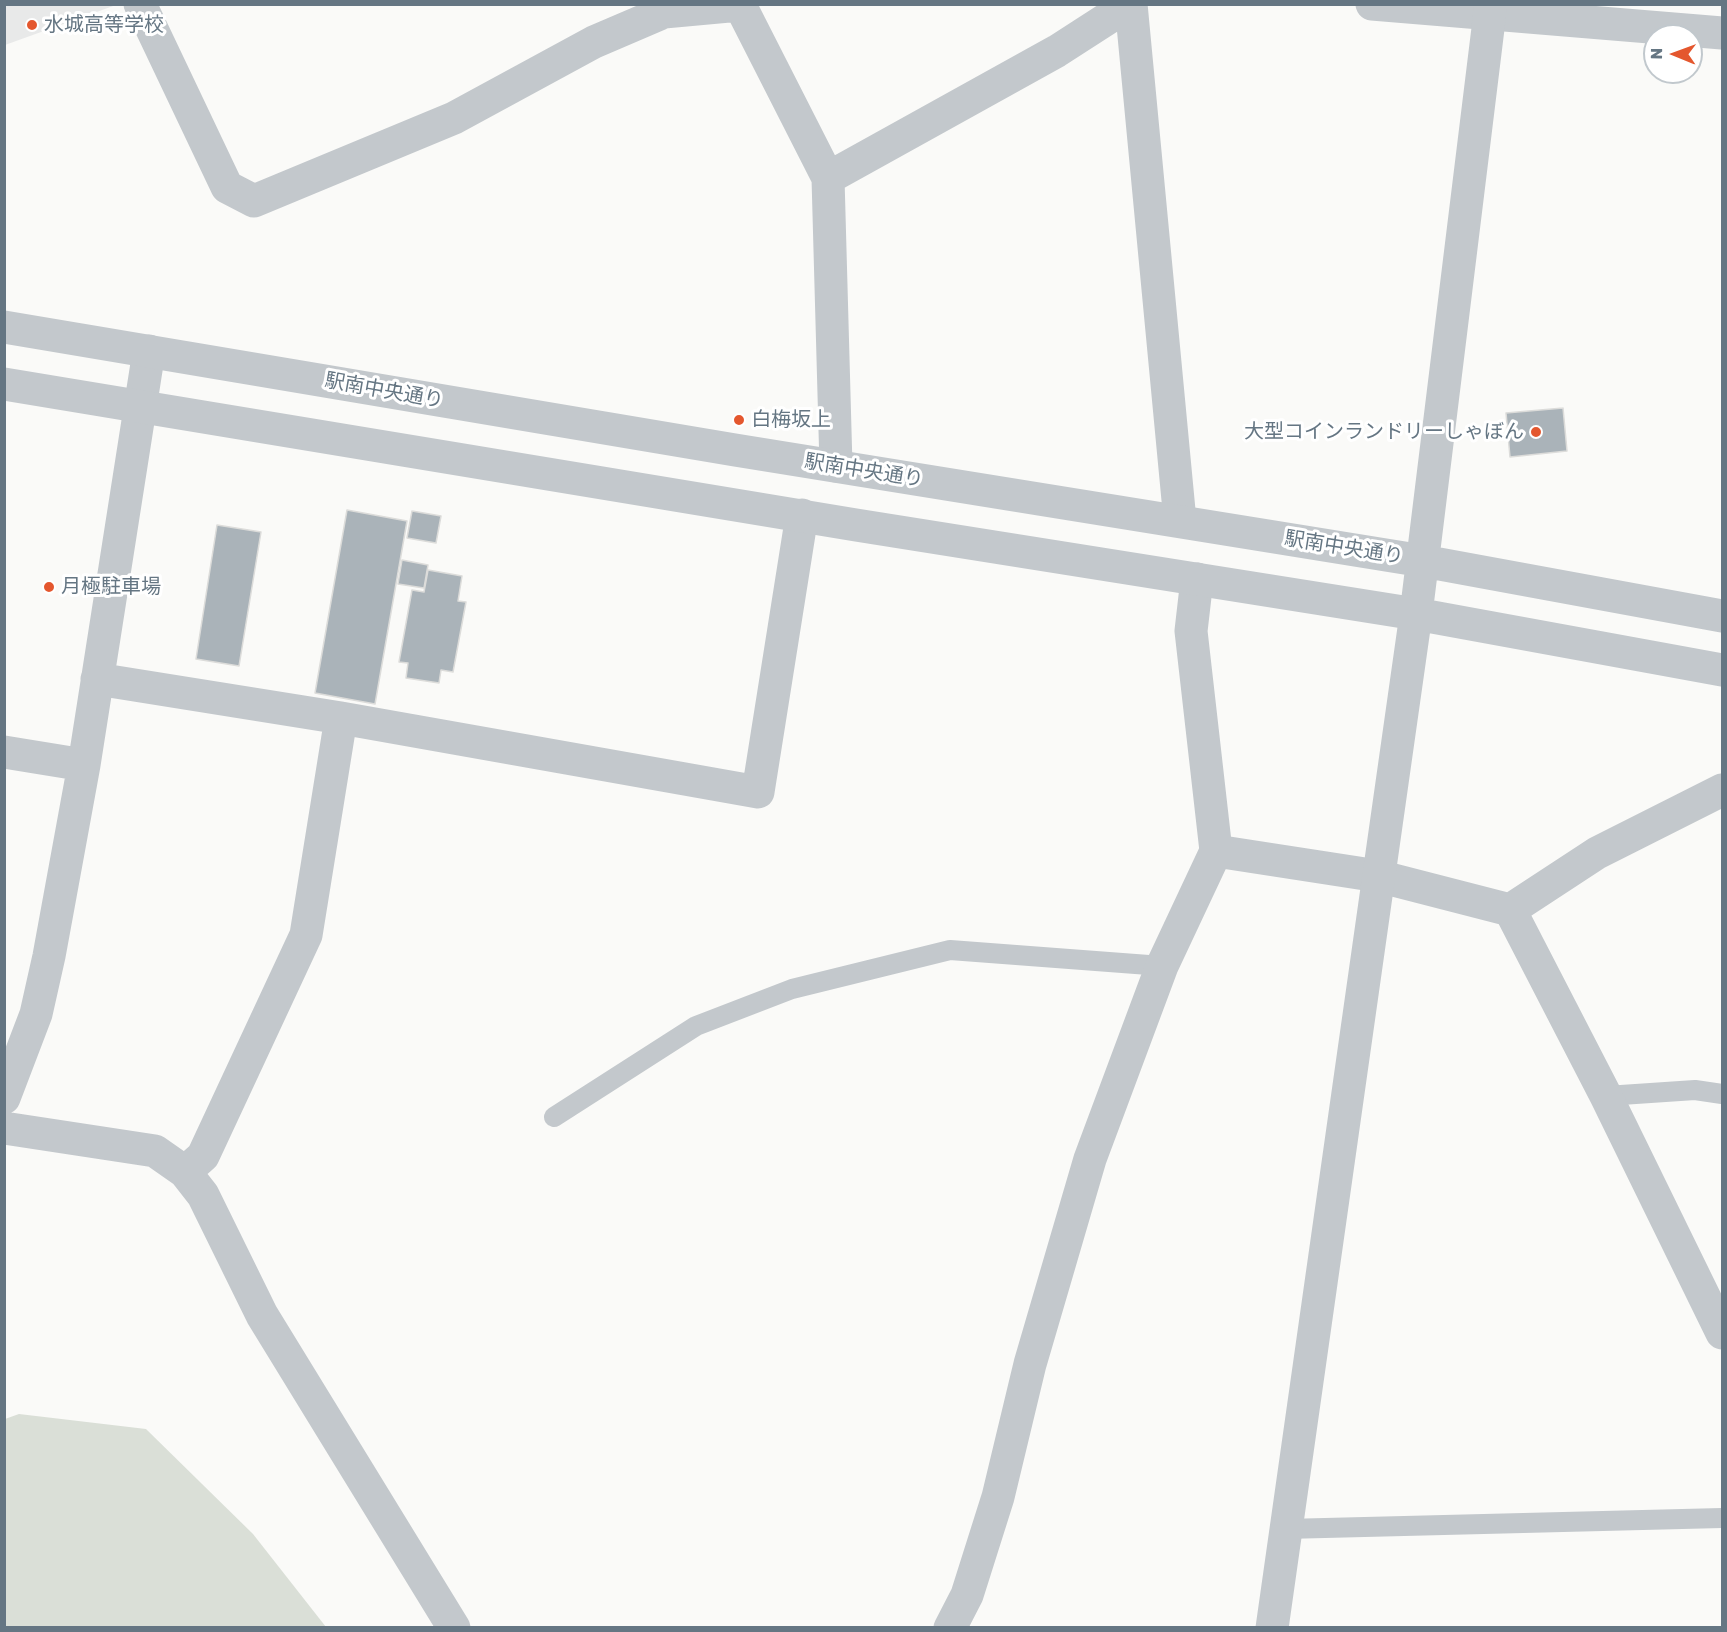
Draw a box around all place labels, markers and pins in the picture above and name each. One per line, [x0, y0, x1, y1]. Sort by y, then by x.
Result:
place label: 水城高等学校 [44, 13, 164, 37]
marker: 水城高等学校 [25, 18, 39, 32]
place label: 白梅坂上 [751, 408, 831, 432]
marker: 白梅坂上 [732, 413, 746, 427]
place label: 大型コインランドリーしゃぼん [1244, 420, 1524, 444]
marker: 大型コインランドリーしゃぼん [1529, 425, 1543, 439]
place label: 月極駐車場 [61, 575, 161, 599]
marker: 月極駐車場 [42, 580, 56, 594]

